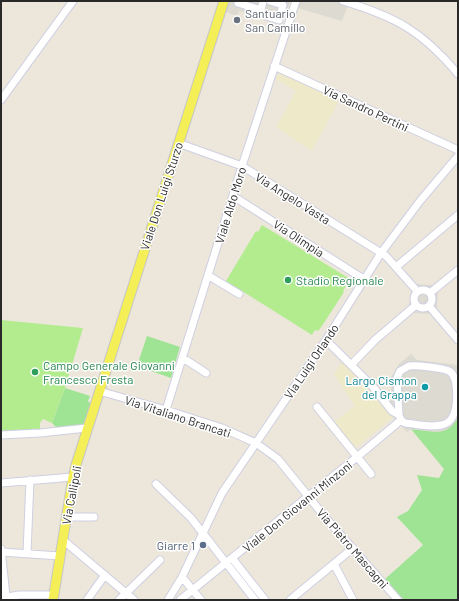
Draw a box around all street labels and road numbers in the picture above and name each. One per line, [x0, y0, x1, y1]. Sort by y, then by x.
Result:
street label: Via Sandro Pertini [321, 82, 411, 134]
street label: Viale Don Luigi Sturzo [137, 140, 185, 252]
street label: Viale Aldo Moro [212, 165, 248, 245]
street label: Via Angelo Vasta [253, 169, 333, 227]
street label: Via Olimpia [271, 216, 327, 260]
street label: Via Luigi Orlando [281, 321, 341, 401]
street label: Via Vitaliano Brancati [123, 392, 233, 440]
street label: Viale Don Giovanni Minzoni [239, 457, 355, 555]
street label: Via Callipoli [58, 464, 84, 526]
street label: Via Pietro Mascagni [314, 505, 392, 591]

